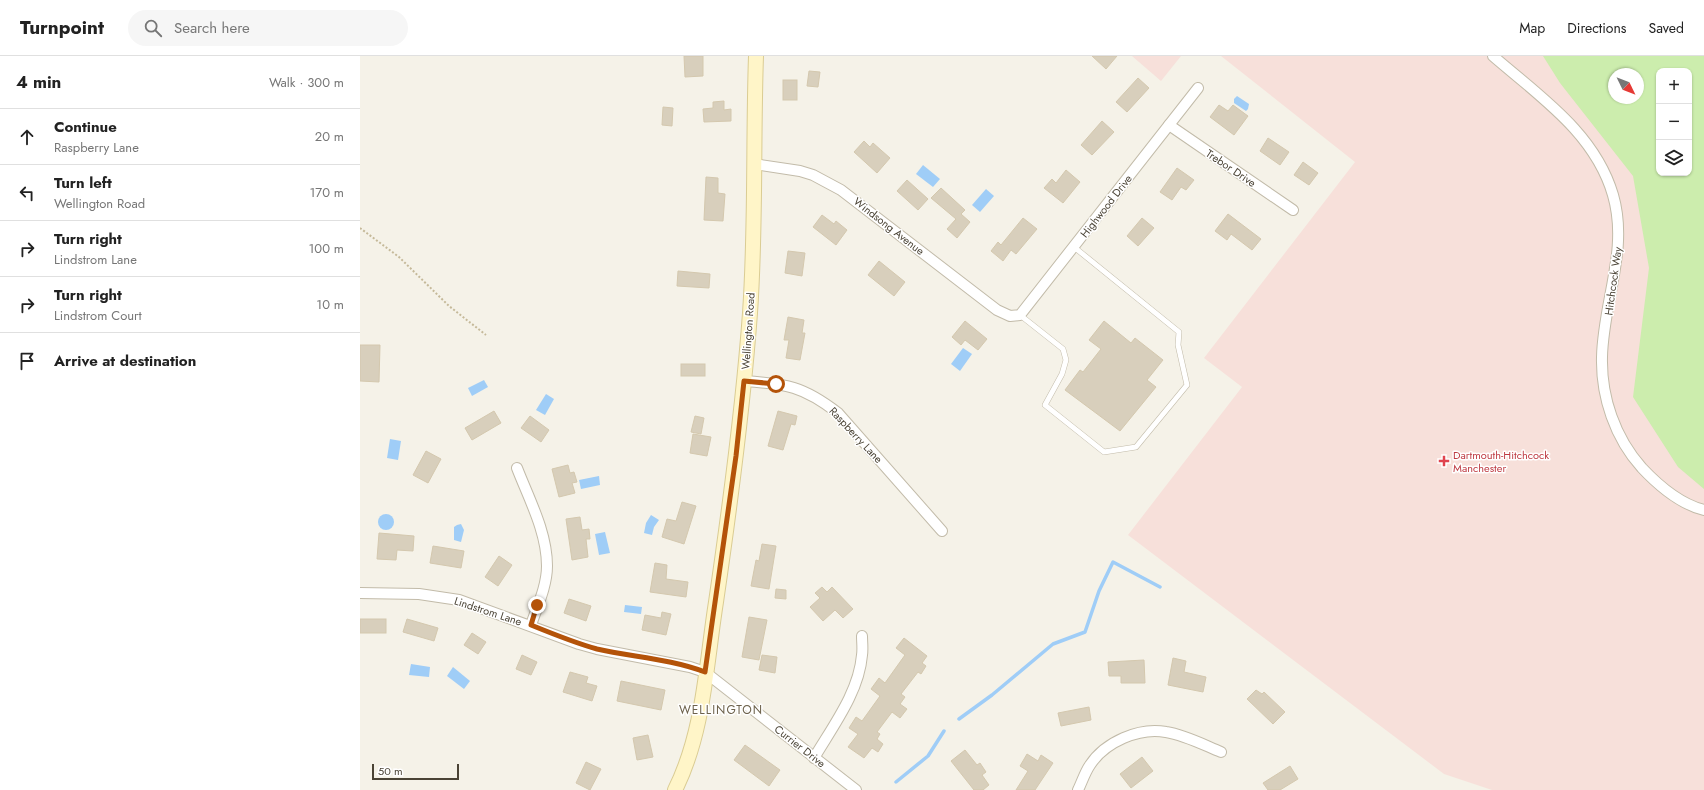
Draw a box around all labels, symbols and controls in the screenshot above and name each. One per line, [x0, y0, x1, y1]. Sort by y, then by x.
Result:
search box [128, 10, 408, 46]
text: Turnpoint [20, 14, 104, 41]
icon: search [142, 17, 164, 39]
text: Search here [174, 17, 250, 39]
text: Map [1519, 18, 1545, 38]
text: Directions [1567, 18, 1627, 38]
text: Saved [1649, 18, 1684, 38]
north arrow [1608, 68, 1644, 104]
map controls [1656, 68, 1692, 176]
button: + [1656, 68, 1692, 104]
text: 4 min [16, 70, 61, 94]
text: Walk · 300 m [269, 73, 344, 92]
button: − [1656, 104, 1692, 140]
text: Continue [54, 116, 117, 138]
icon: ahead [16, 126, 38, 148]
text: 20 m [315, 127, 344, 146]
text: Raspberry Lane [54, 138, 139, 157]
button: layers [1656, 140, 1692, 176]
street label: Trebor Drive [1203, 145, 1260, 191]
street label: Highwood Drive [1076, 171, 1136, 241]
text: Turn left [54, 172, 112, 194]
icon: left [16, 182, 38, 204]
text: 170 m [309, 183, 344, 202]
street label: Windsong Avenue [850, 193, 928, 259]
text: Wellington Road [54, 194, 145, 213]
text: Turn right [54, 228, 122, 250]
icon: right [16, 238, 38, 260]
text: 100 m [309, 239, 344, 258]
street label: Hitchcock Way [1600, 246, 1626, 316]
text: Lindstrom Lane [54, 250, 137, 269]
text: Turn right [54, 284, 122, 306]
street label: Wellington Road [737, 292, 759, 370]
icon: right [16, 294, 38, 316]
text: 10 m [316, 295, 344, 314]
text: Lindstrom Court [54, 306, 142, 325]
icon: arrive [16, 350, 38, 372]
text: Arrive at destination [54, 350, 196, 372]
route start [767, 375, 785, 393]
street label: Raspberry Lane [826, 403, 887, 467]
place label: Dartmouth-Hitchcock Manchester [1453, 447, 1549, 476]
marker: Dartmouth-Hitchcock Manchester [1438, 455, 1450, 467]
street label: Lindstrom Lane [452, 593, 524, 630]
route end [528, 596, 546, 614]
district label: WELLINGTON [679, 701, 763, 719]
street label: Currier Drive [771, 721, 829, 771]
scale bar [372, 762, 459, 781]
text: 50 m [378, 763, 403, 779]

